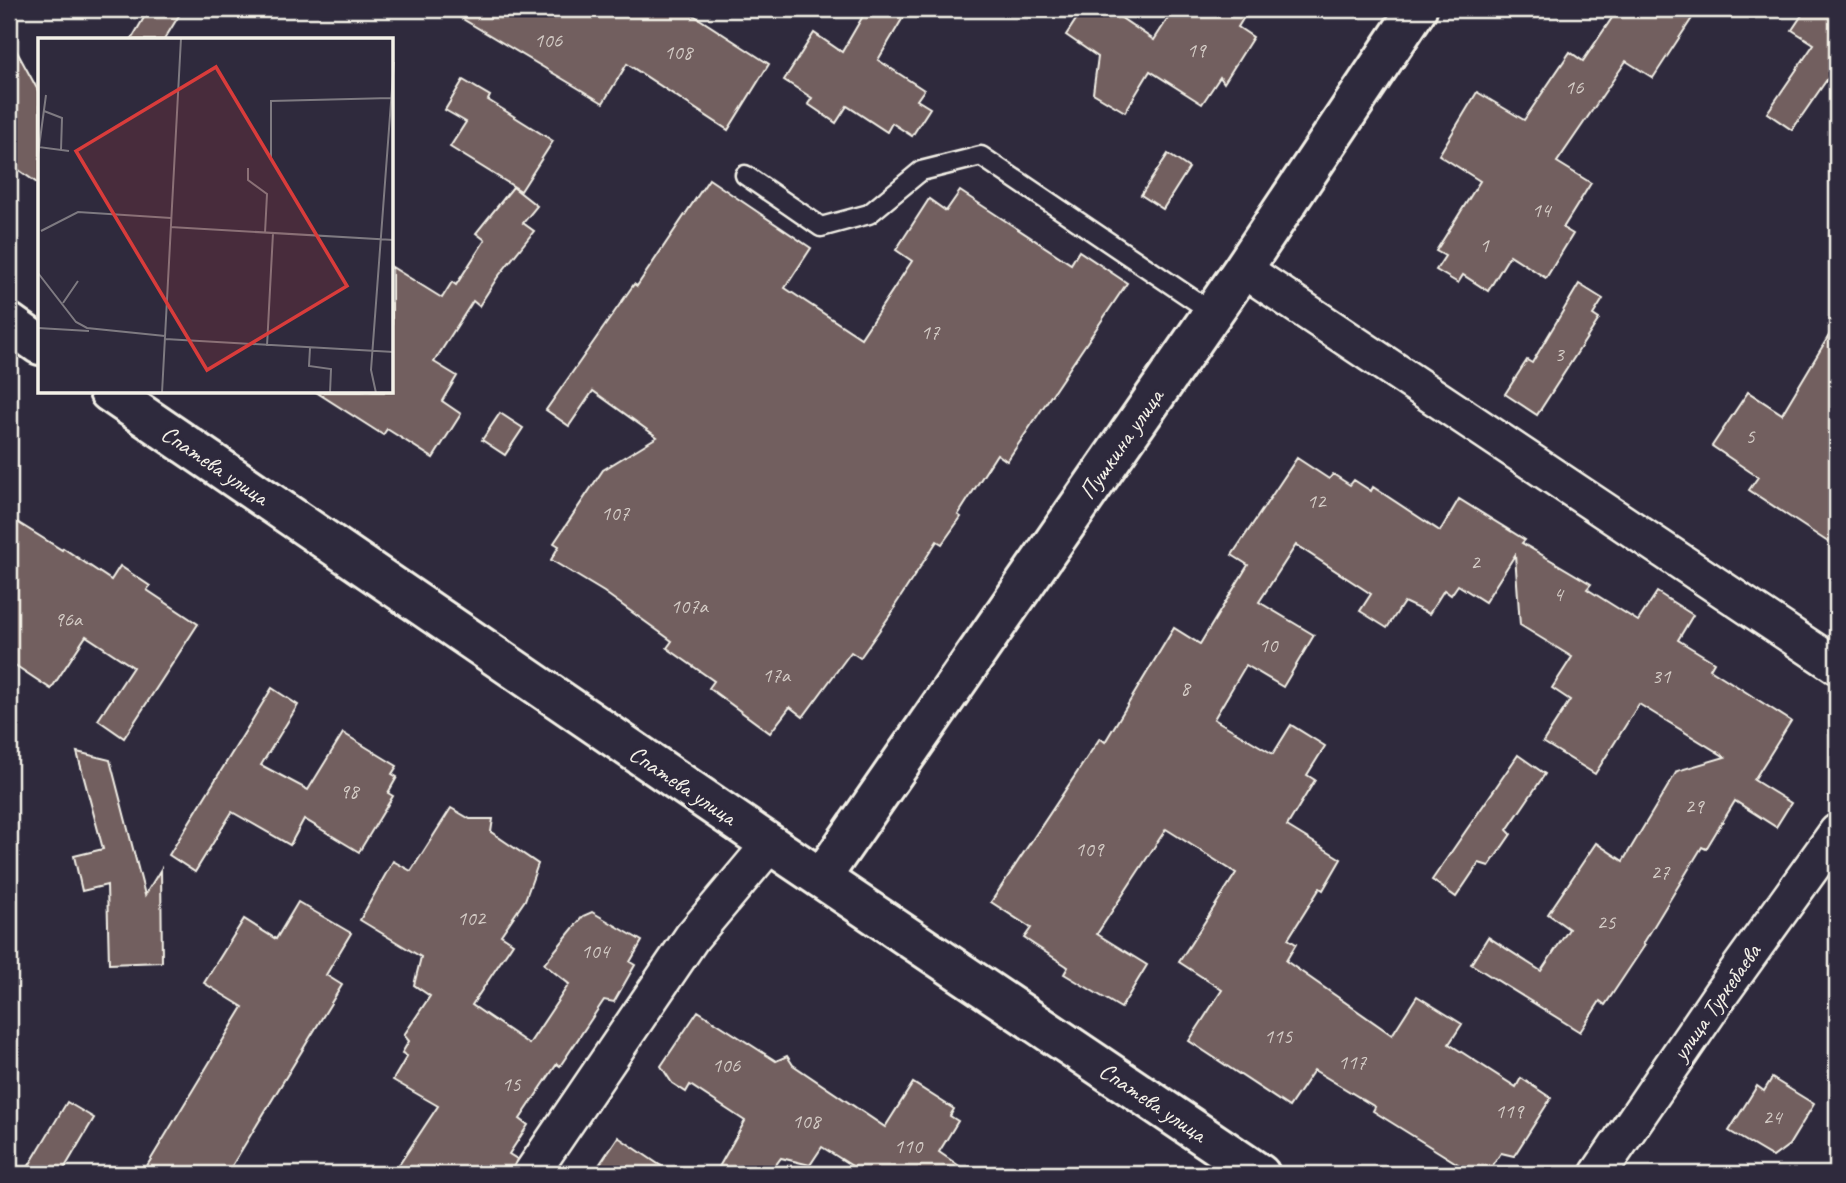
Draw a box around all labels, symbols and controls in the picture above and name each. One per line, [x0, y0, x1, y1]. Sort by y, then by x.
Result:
house number: 106 [534, 27, 563, 53]
house number: 19 [1187, 37, 1207, 63]
inset map [38, 38, 394, 394]
house number: 108 [664, 39, 695, 65]
house number: 16 [1565, 74, 1584, 100]
house number: 14 [1532, 197, 1553, 223]
house number: 1 [1479, 232, 1490, 258]
house number: 17 [921, 319, 941, 345]
house number: 3 [1554, 341, 1565, 367]
street label: Пушкина улица [1072, 381, 1171, 505]
street label: Спатева улица [156, 418, 276, 513]
house number: 5 [1745, 423, 1756, 449]
house number: 12 [1307, 488, 1327, 514]
house number: 107 [601, 500, 631, 526]
house number: 2 [1470, 549, 1481, 575]
house number: 4 [1553, 581, 1565, 607]
house number: 107а [670, 593, 710, 619]
house number: 96а [54, 606, 84, 632]
house number: 10 [1259, 632, 1279, 658]
house number: 17а [762, 662, 792, 688]
house number: 31 [1652, 663, 1672, 689]
house number: 8 [1180, 675, 1192, 701]
street label: Спатева улица [624, 738, 744, 833]
house number: 98 [340, 778, 361, 804]
house number: 29 [1685, 793, 1705, 819]
house number: 109 [1075, 836, 1105, 862]
house number: 27 [1651, 859, 1671, 885]
house number: 102 [457, 905, 487, 931]
house number: 25 [1597, 909, 1617, 935]
street label: улица Туркебаева [1664, 937, 1768, 1068]
house number: 104 [581, 938, 612, 964]
house number: 115 [1264, 1023, 1294, 1049]
house number: 117 [1338, 1049, 1368, 1075]
house number: 106 [712, 1052, 741, 1078]
street label: Спатева улица [1094, 1055, 1214, 1150]
house number: 15 [502, 1071, 522, 1097]
house number: 119 [1495, 1098, 1525, 1124]
house number: 24 [1763, 1104, 1784, 1130]
house number: 108 [792, 1108, 823, 1134]
house number: 110 [894, 1133, 924, 1159]

